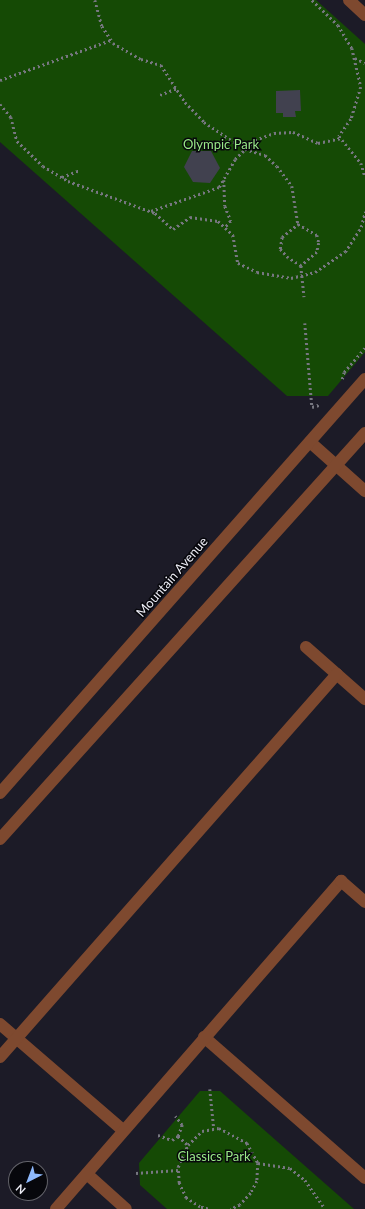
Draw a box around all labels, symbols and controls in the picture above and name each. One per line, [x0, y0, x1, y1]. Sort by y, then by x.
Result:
park label: Olympic Park [183, 136, 259, 152]
street label: Mountain Avenue [133, 534, 211, 620]
park label: Classics Park [177, 1148, 251, 1164]
north arrow [8, 1161, 48, 1201]
text: N [13, 1182, 28, 1197]

